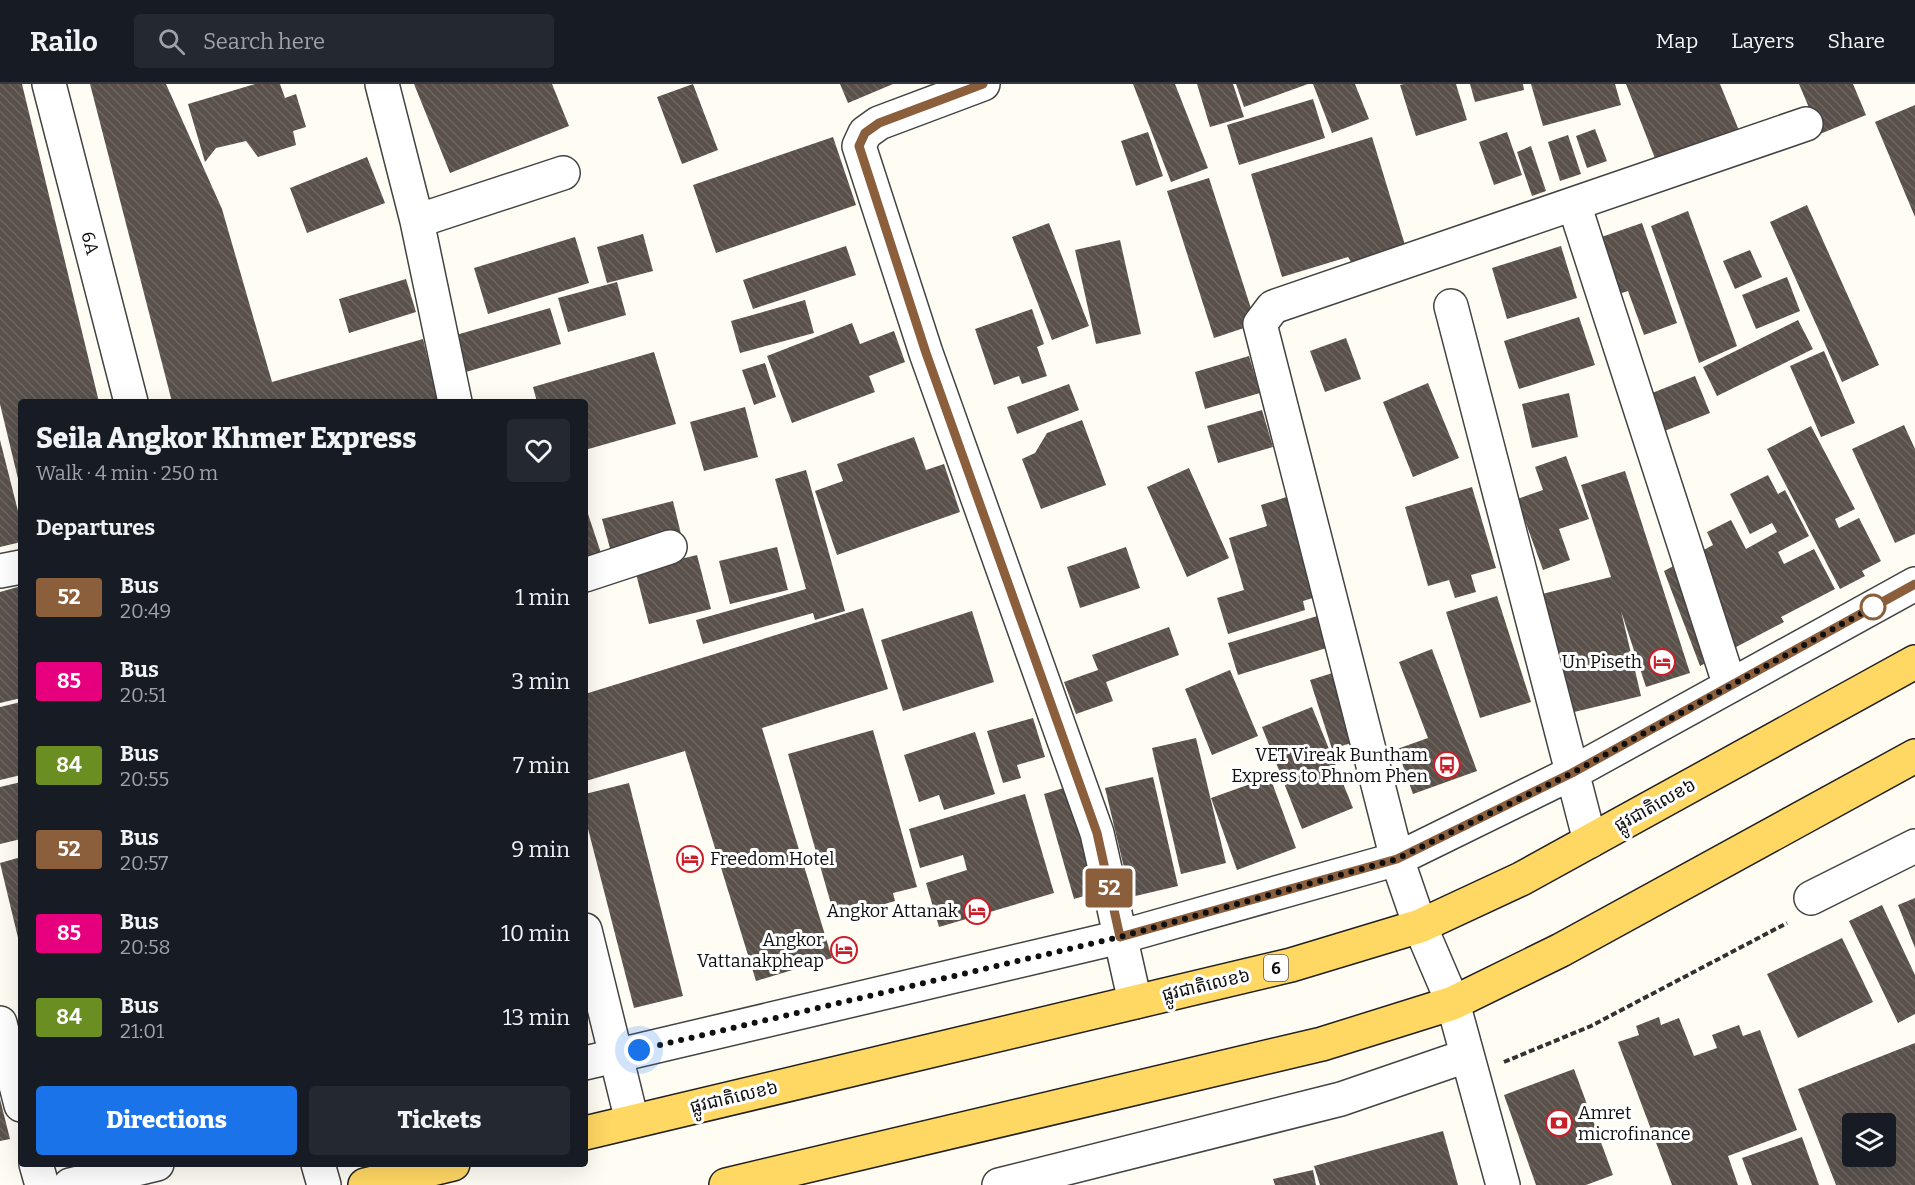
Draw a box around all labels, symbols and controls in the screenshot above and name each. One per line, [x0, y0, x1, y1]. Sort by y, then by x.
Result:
search box [134, 14, 554, 68]
text: Railo [30, 25, 98, 58]
icon: search [155, 25, 188, 58]
text: Search here [203, 28, 325, 55]
text: Map [1656, 28, 1698, 54]
text: Layers [1731, 28, 1795, 54]
text: Share [1828, 28, 1885, 54]
street label: 6A [77, 229, 104, 257]
button: heart [507, 419, 570, 482]
text: Seila Angkor Khmer Express [36, 422, 416, 455]
text: Walk · 4 min · 250 m [36, 461, 218, 485]
text: Departures [36, 514, 155, 541]
text: Bus [120, 572, 159, 599]
text: 52 [57, 584, 81, 610]
text: 1 min [515, 584, 570, 611]
unlabelled marker [1860, 594, 1886, 620]
text: 20:49 [120, 599, 171, 623]
hotel icon: Un Piseth [1647, 647, 1677, 677]
place label: Un Piseth [1562, 651, 1642, 673]
text: Bus [120, 656, 159, 683]
text: 85 [57, 668, 81, 694]
text: 3 min [512, 668, 570, 695]
text: 20:51 [120, 683, 167, 707]
text: Bus [120, 740, 159, 767]
place label: VET Vireak Buntham Express to Phnom Phen [1231, 744, 1429, 787]
bus stop icon: VET Vireak Buntham Express to Phnom Phen [1432, 750, 1462, 780]
text: 84 [56, 752, 82, 778]
text: 7 min [513, 752, 570, 779]
text: 20:55 [120, 767, 169, 791]
street label: ផ្លូវជាតិលេខ៦ [1610, 774, 1702, 841]
text: Bus [120, 824, 159, 851]
text: 52 [57, 836, 81, 862]
text: 9 min [511, 836, 570, 863]
hotel icon: Freedom Hotel [675, 844, 705, 874]
place label: Freedom Hotel [710, 848, 835, 870]
text: 20:57 [120, 851, 168, 875]
line badge: 52 [1082, 868, 1136, 908]
text: 52 [1097, 875, 1121, 901]
hotel icon: Angkor Attanak [962, 896, 992, 926]
place label: Angkor Attanak [827, 900, 959, 922]
text: Bus [120, 908, 159, 935]
text: 85 [57, 920, 81, 946]
text: 10 min [501, 920, 570, 947]
place label: Angkor Vattanakpheap [697, 929, 824, 972]
text: 20:58 [120, 935, 171, 959]
hotel icon: Angkor Vattanakpheap [829, 935, 859, 965]
road number: 6 [1264, 955, 1288, 981]
street label: ផ្លូវជាតិលេខ៦ [1160, 964, 1254, 1011]
text: Bus [120, 992, 159, 1019]
text: 84 [56, 1004, 82, 1030]
text: 13 min [503, 1004, 570, 1031]
text: 21:01 [120, 1019, 164, 1043]
your location [624, 1035, 654, 1065]
street label: ផ្លូវជាតិលេខ៦ [688, 1076, 782, 1123]
button: Directions [36, 1086, 297, 1155]
button: Tickets [309, 1086, 570, 1155]
place label: Amret microfinance [1578, 1102, 1691, 1145]
bank icon: Amret microfinance [1544, 1108, 1574, 1138]
map controls [1842, 1113, 1896, 1167]
button: layers [1842, 1113, 1896, 1167]

